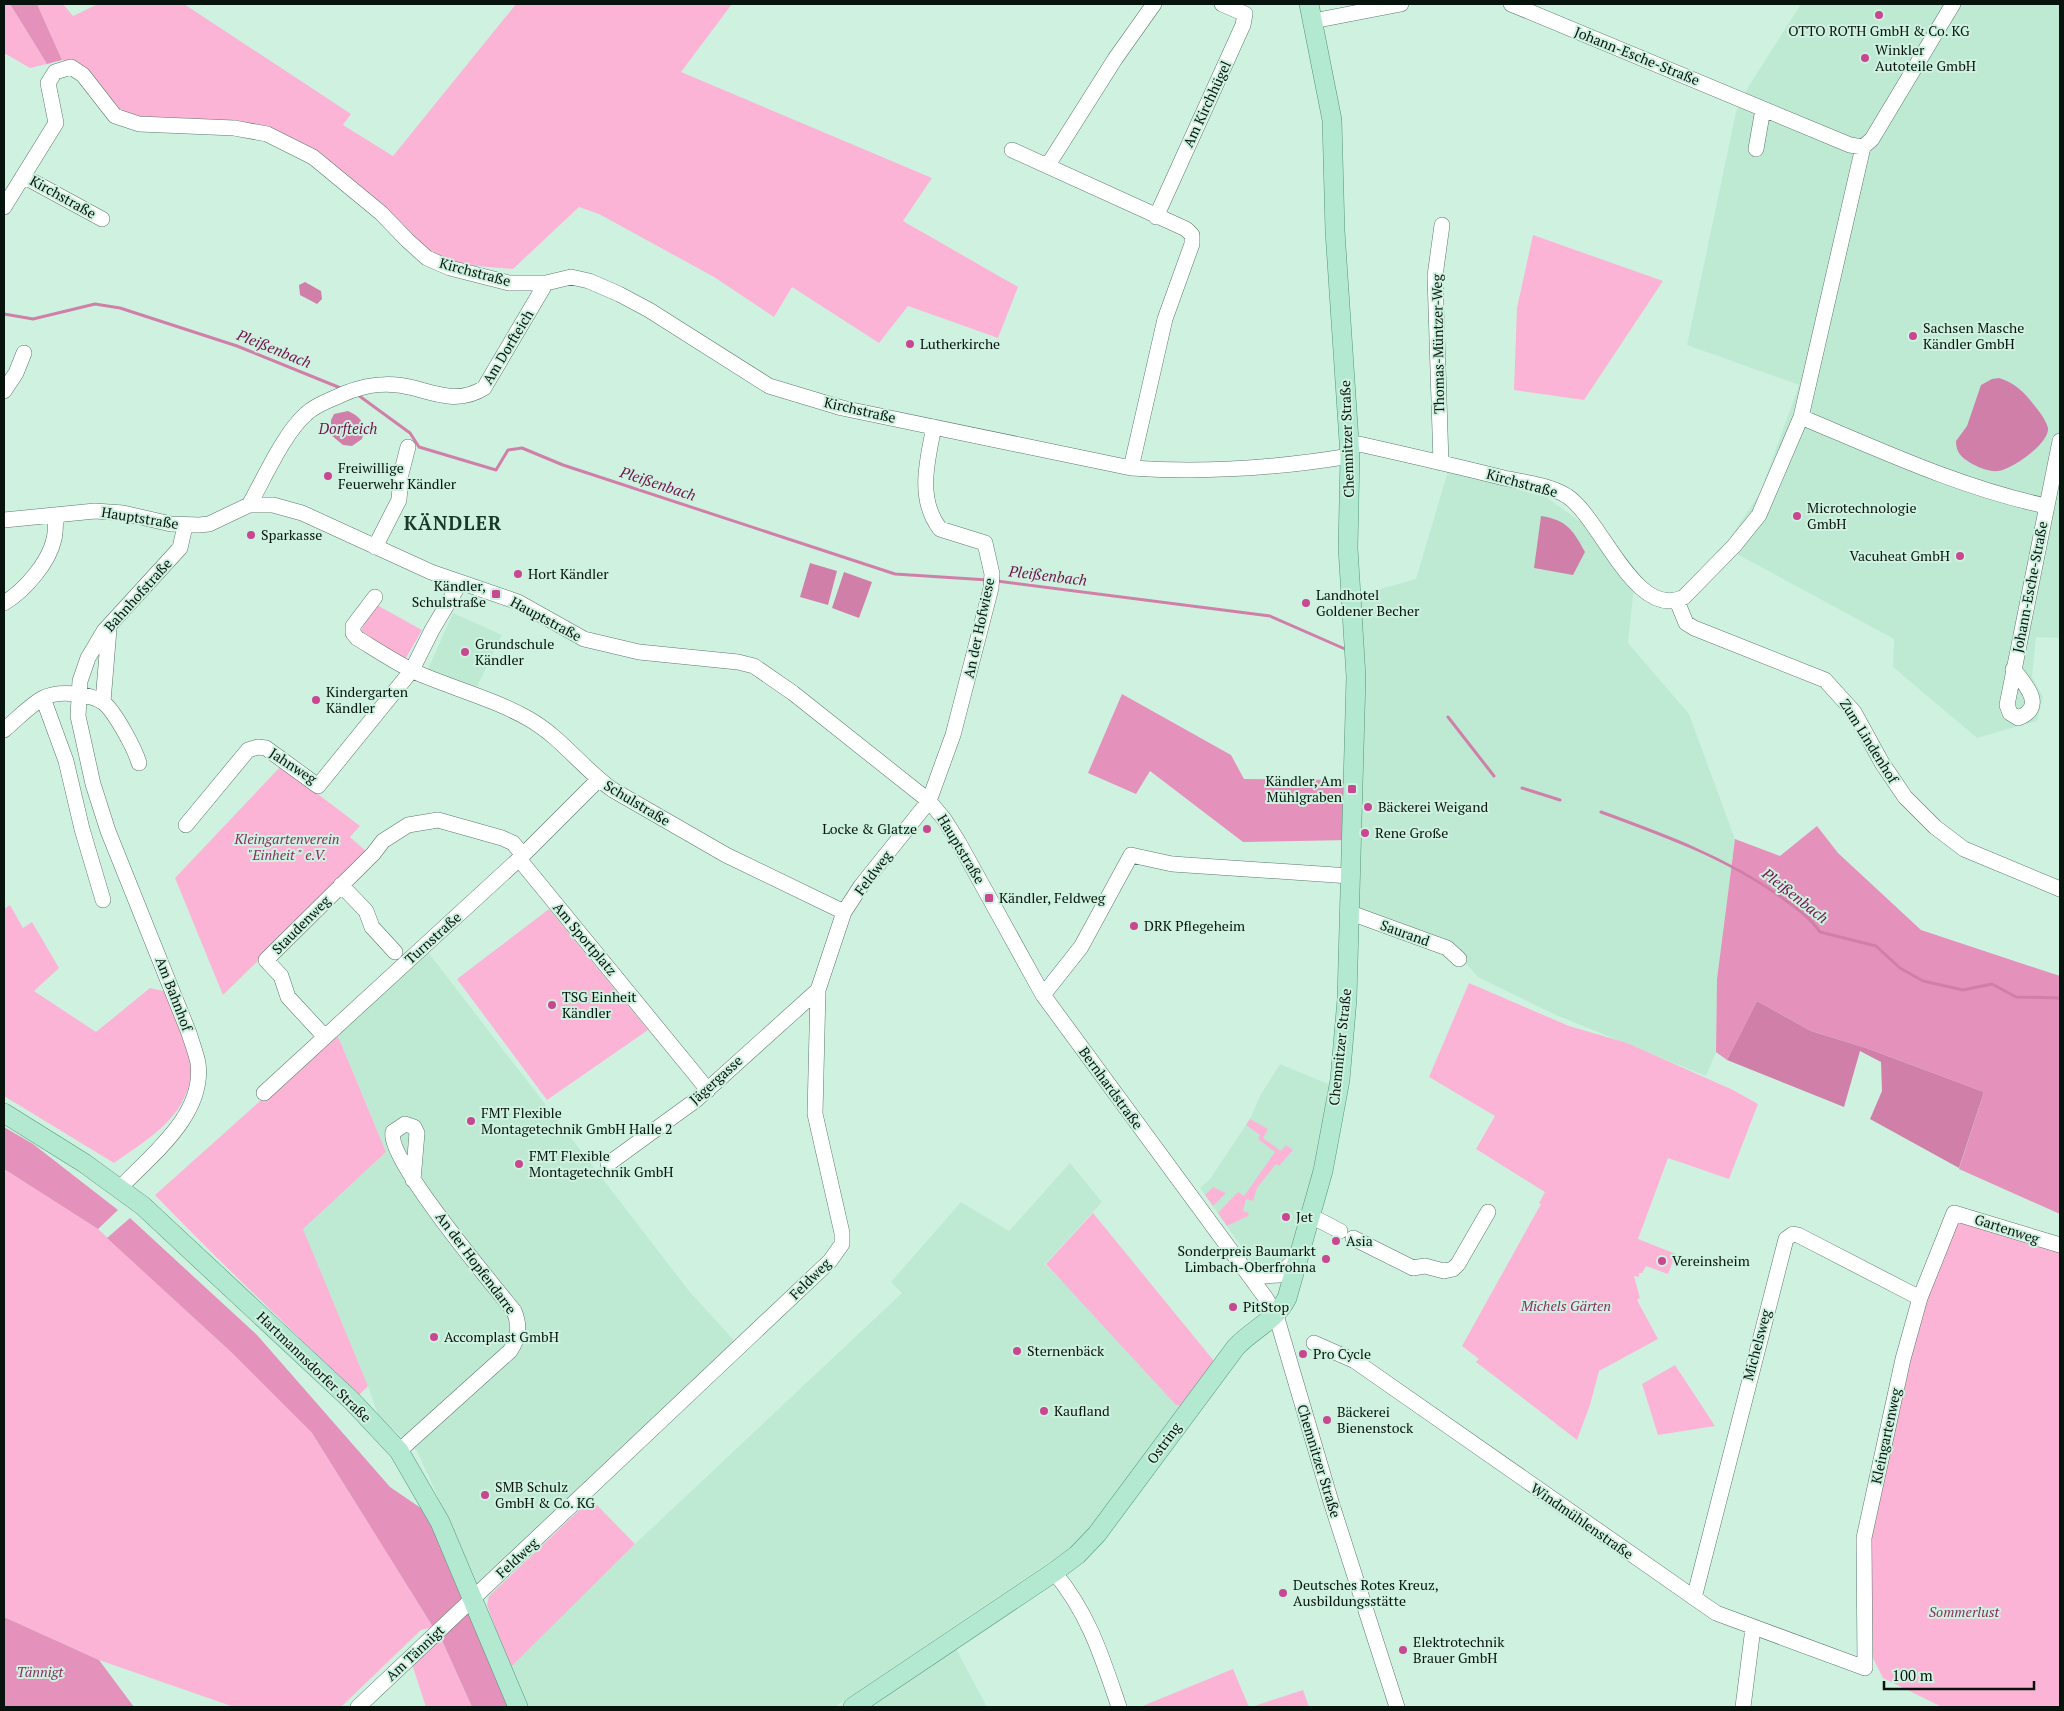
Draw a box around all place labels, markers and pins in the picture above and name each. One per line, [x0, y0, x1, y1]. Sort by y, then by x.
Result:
marker: OTTO ROTH GmbH & Co. KG [1873, 9, 1885, 21]
place label: OTTO ROTH GmbH & Co. KG [1788, 21, 1970, 40]
place label: Winkler Autoteile GmbH [1875, 40, 1976, 75]
marker: Winkler Autoteile GmbH [1859, 52, 1871, 64]
place label: Sachsen Masche Kändler GmbH [1923, 318, 2024, 353]
marker: Sachsen Masche Kändler GmbH [1907, 330, 1919, 342]
place label: Lutherkirche [920, 334, 1000, 353]
marker: Lutherkirche [904, 338, 916, 350]
place label: Freiwillige Feuerwehr Kändler [338, 458, 457, 493]
marker: Freiwillige Feuerwehr Kändler [322, 470, 334, 482]
place label: Microtechnologie GmbH [1807, 498, 1916, 533]
marker: Microtechnologie GmbH [1791, 510, 1803, 522]
place label: Sparkasse [261, 525, 322, 544]
marker: Sparkasse [245, 529, 257, 541]
place label: Vacuheat GmbH [1849, 546, 1950, 565]
marker: Vacuheat GmbH [1954, 550, 1966, 562]
place label: Hort Kändler [528, 564, 609, 583]
marker: Hort Kändler [512, 568, 524, 580]
place label: Kändler, Schulstraße [412, 576, 486, 611]
place label: Landhotel Goldener Becher [1316, 585, 1420, 620]
marker: Kändler, Schulstraße [490, 588, 502, 600]
marker: Landhotel Goldener Becher [1300, 597, 1312, 609]
place label: Grundschule Kändler [475, 634, 554, 669]
marker: Grundschule Kändler [459, 646, 471, 658]
place label: Kindergarten Kändler [326, 682, 409, 717]
marker: Kindergarten Kändler [310, 694, 322, 706]
place label: Kändler, Am Mühlgraben [1266, 771, 1343, 806]
marker: Kändler, Am Mühlgraben [1346, 783, 1358, 795]
place label: Bäckerei Weigand [1378, 797, 1489, 816]
marker: Bäckerei Weigand [1362, 801, 1374, 813]
place label: Locke & Glatze [822, 819, 917, 838]
marker: Locke & Glatze [921, 823, 933, 835]
place label: Rene Große [1375, 823, 1448, 842]
marker: Rene Große [1359, 827, 1371, 839]
place label: Kändler, Feldweg [999, 888, 1106, 907]
marker: Kändler, Feldweg [983, 892, 995, 904]
place label: DRK Pflegeheim [1144, 916, 1245, 935]
marker: DRK Pflegeheim [1128, 920, 1140, 932]
place label: TSG Einheit Kändler [562, 987, 637, 1022]
marker: TSG Einheit Kändler [546, 999, 558, 1011]
place label: FMT Flexible Montagetechnik GmbH Halle 2 [481, 1103, 673, 1138]
marker: FMT Flexible Montagetechnik GmbH Halle 2 [465, 1115, 477, 1127]
place label: FMT Flexible Montagetechnik GmbH [529, 1146, 674, 1181]
marker: FMT Flexible Montagetechnik GmbH [513, 1158, 525, 1170]
place label: Jet [1296, 1207, 1314, 1226]
marker: Jet [1280, 1211, 1292, 1223]
place label: Asia [1346, 1231, 1373, 1250]
marker: Asia [1330, 1235, 1342, 1247]
place label: Sonderpreis Baumarkt Limbach-Oberfrohna [1178, 1241, 1317, 1276]
place label: Vereinsheim [1672, 1251, 1750, 1270]
marker: Sonderpreis Baumarkt Limbach-Oberfrohna [1320, 1253, 1332, 1265]
marker: Vereinsheim [1656, 1255, 1668, 1267]
place label: PitStop [1243, 1297, 1289, 1316]
marker: PitStop [1227, 1301, 1239, 1313]
place label: Accomplast GmbH [444, 1327, 559, 1346]
marker: Accomplast GmbH [428, 1331, 440, 1343]
place label: Sternenbäck [1027, 1341, 1105, 1360]
place label: Pro Cycle [1313, 1344, 1371, 1363]
marker: Sternenbäck [1011, 1345, 1023, 1357]
marker: Pro Cycle [1297, 1348, 1309, 1360]
place label: Kaufland [1054, 1401, 1110, 1420]
place label: Bäckerei Bienenstock [1337, 1402, 1414, 1437]
marker: Kaufland [1038, 1405, 1050, 1417]
marker: Bäckerei Bienenstock [1321, 1414, 1333, 1426]
place label: SMB Schulz GmbH & Co. KG [495, 1477, 595, 1512]
marker: SMB Schulz GmbH & Co. KG [479, 1489, 491, 1501]
place label: Deutsches Rotes Kreuz, Ausbildungsstätte [1293, 1575, 1439, 1610]
marker: Deutsches Rotes Kreuz, Ausbildungsstätte [1277, 1587, 1289, 1599]
place label: Elektrotechnik Brauer GmbH [1413, 1632, 1505, 1667]
marker: Elektrotechnik Brauer GmbH [1397, 1644, 1409, 1656]

